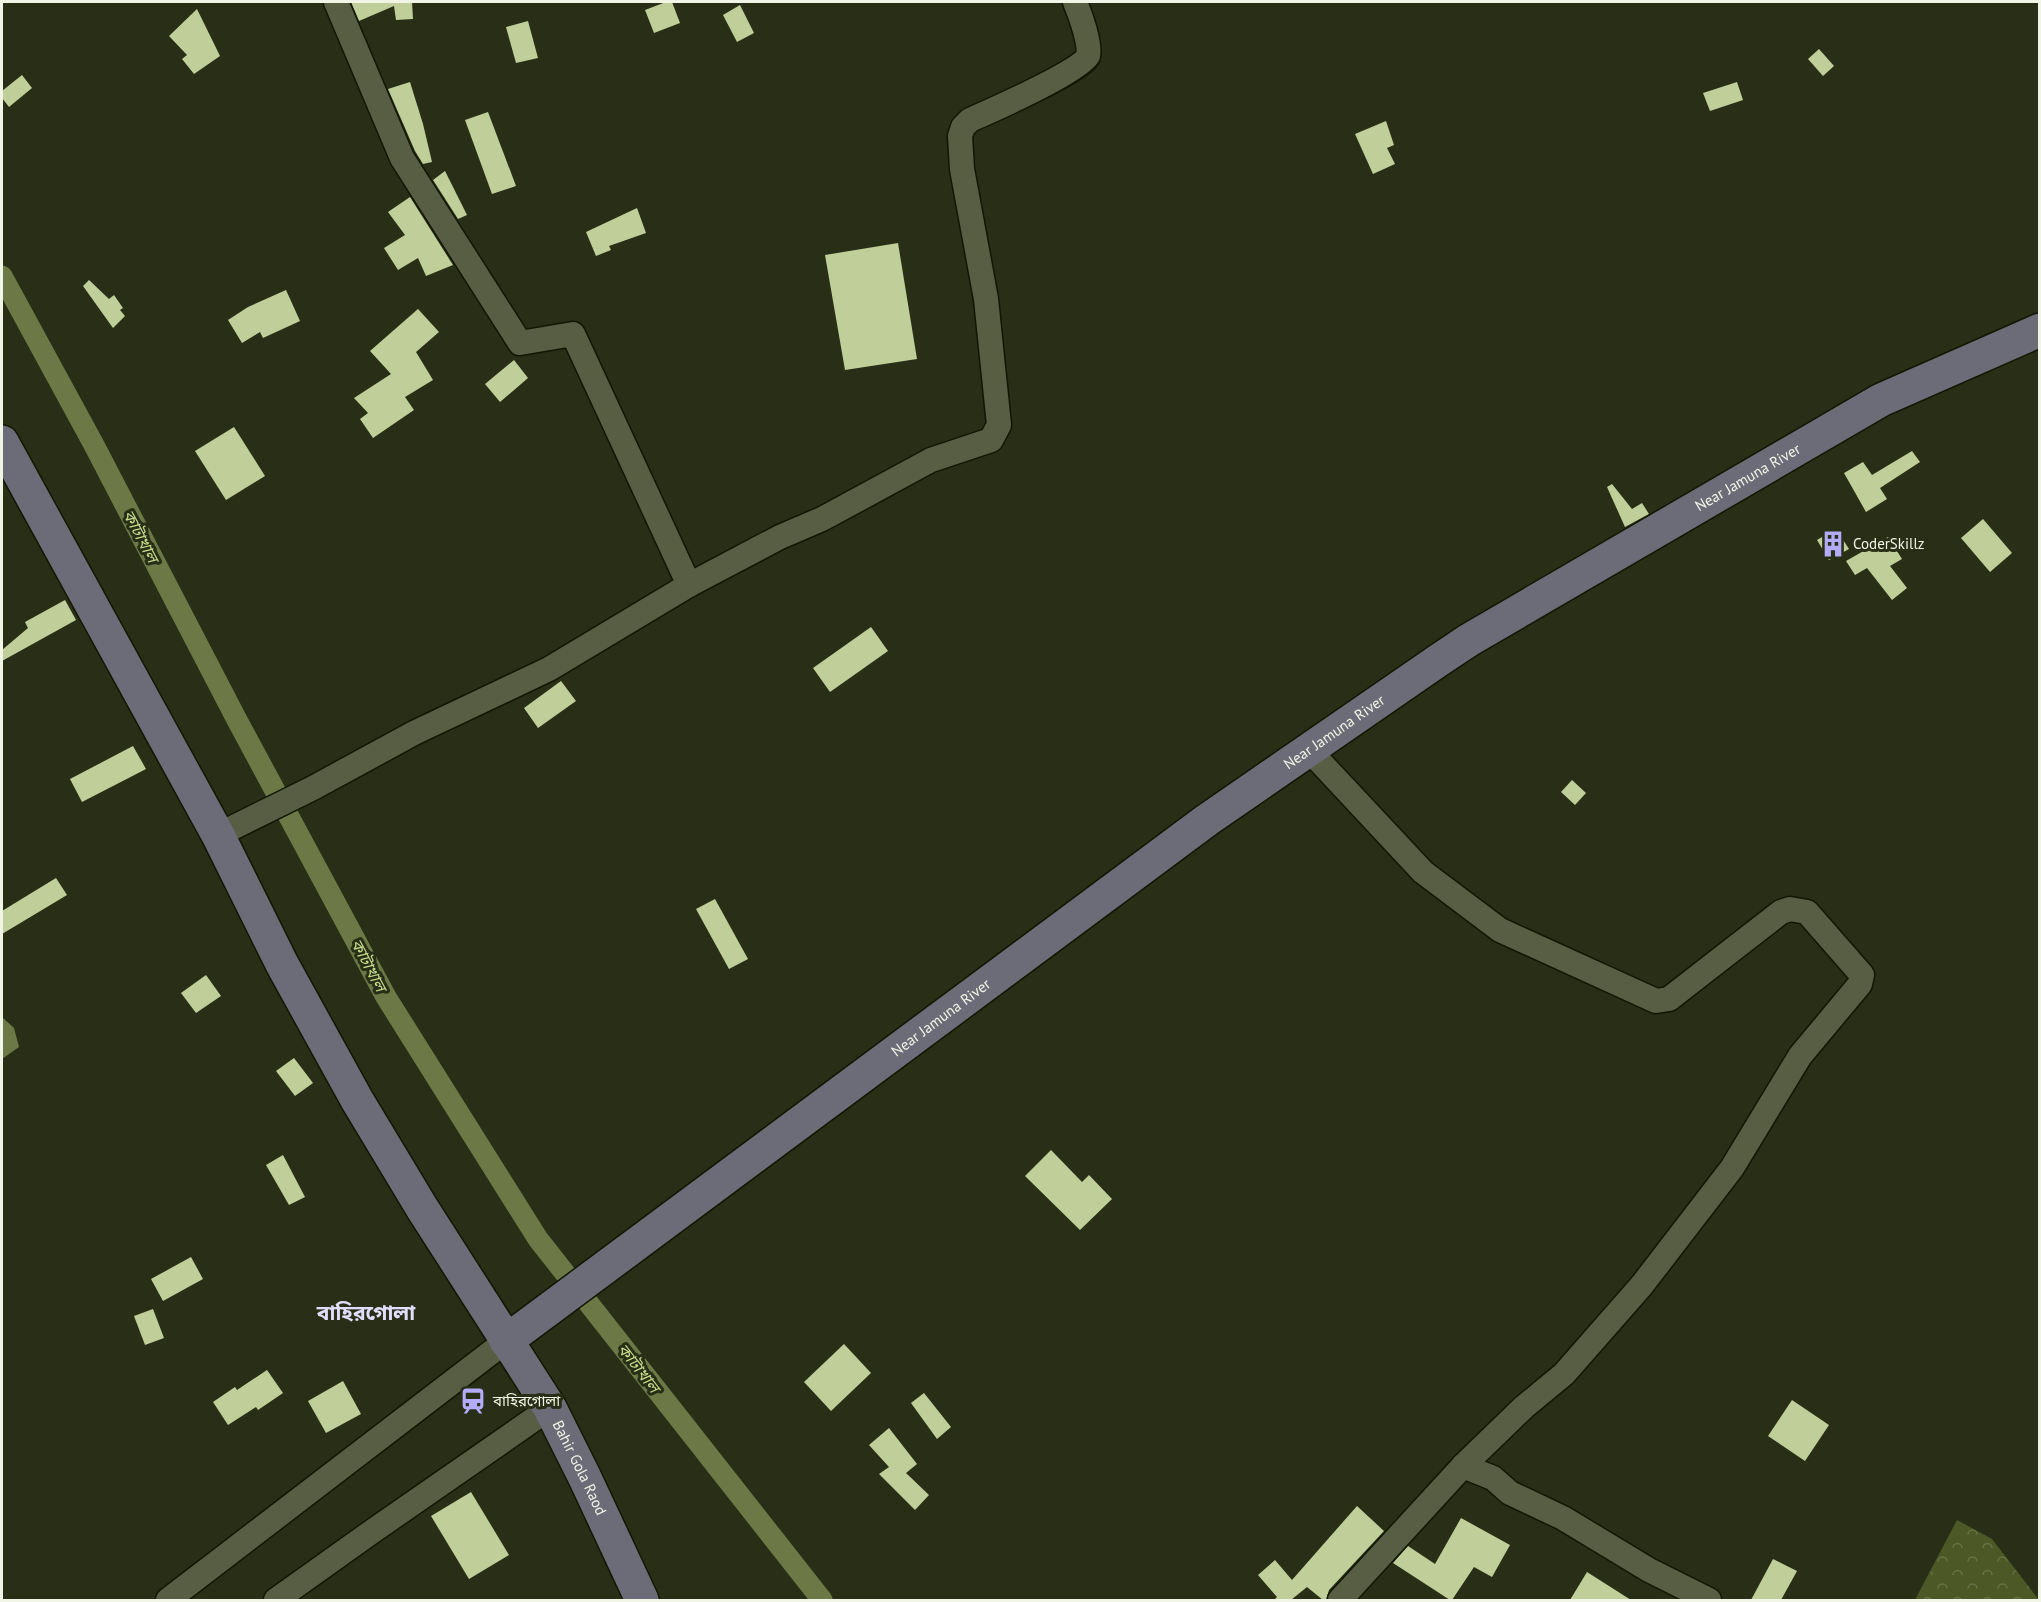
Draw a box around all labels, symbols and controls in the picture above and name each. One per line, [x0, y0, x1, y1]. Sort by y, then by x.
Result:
street label: Near Jamuna River [1691, 439, 1804, 515]
water label: কাটাখাল [119, 506, 165, 569]
building icon: CoderSkillz [1818, 529, 1848, 559]
place label: CoderSkillz [1853, 534, 1925, 553]
street label: Near Jamuna River [1280, 690, 1388, 773]
water label: কাটাখাল [347, 935, 393, 998]
street label: Near Jamuna River [887, 974, 994, 1060]
district label: বাহিরগোলা [316, 1299, 416, 1326]
water label: কাটাখাল [614, 1339, 666, 1399]
station icon: বাহিরগোলা [458, 1386, 488, 1416]
place label: বাহিরগোলা [492, 1391, 561, 1410]
street label: Bahir Gola Raod [549, 1417, 611, 1518]

